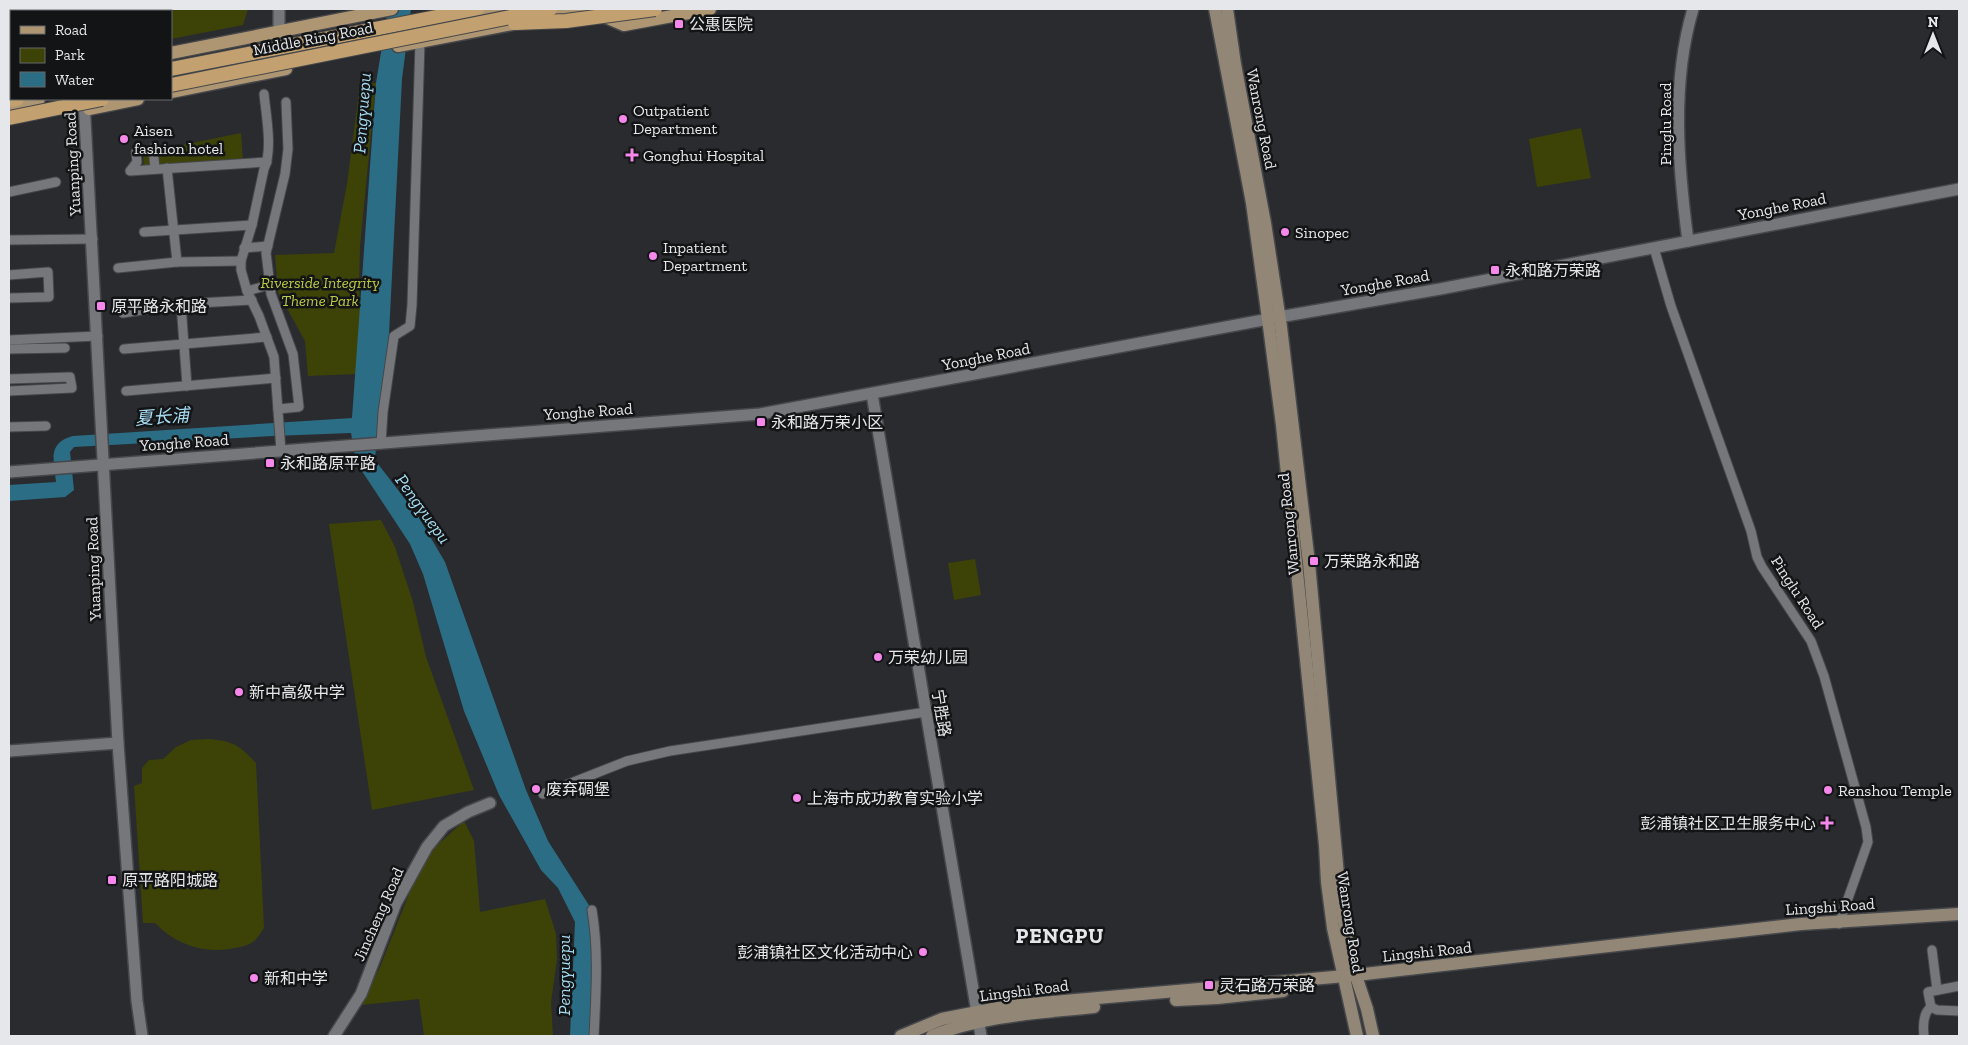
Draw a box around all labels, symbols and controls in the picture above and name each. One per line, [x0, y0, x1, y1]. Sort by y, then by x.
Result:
legend [10, 10, 172, 100]
north arrow [1908, 10, 1958, 60]
text: N [1928, 14, 1939, 31]
place label: 公惠医院 [689, 15, 753, 34]
street label: Middle Ring Road [251, 17, 375, 59]
marker: 公惠医院 [673, 18, 685, 30]
text: Road [55, 21, 88, 39]
text: Park [55, 46, 85, 64]
street label: Wanrong Road [1242, 67, 1281, 171]
text: Water [55, 71, 95, 89]
water label: Pengyuepu [348, 72, 376, 154]
street label: Pinglu Road [1656, 82, 1675, 165]
place label: Outpatient Department [633, 101, 717, 138]
street label: Yuanping Road [60, 111, 85, 217]
marker: Outpatient Department [617, 113, 629, 125]
place label: Aisen fashion hotel [134, 121, 223, 158]
marker: Aisen fashion hotel [118, 133, 130, 145]
place label: Gonghui Hospital [643, 146, 764, 165]
marker: Gonghui Hospital [625, 148, 639, 162]
street label: Yonghe Road [1736, 189, 1828, 225]
place label: Sinopec [1295, 223, 1349, 242]
marker: Sinopec [1279, 226, 1291, 238]
place label: Inpatient Department [663, 238, 747, 275]
marker: Inpatient Department [647, 250, 659, 262]
place label: 永和路万荣路 [1505, 261, 1601, 280]
marker: 永和路万荣路 [1489, 264, 1501, 276]
street label: Yonghe Road [1339, 265, 1431, 300]
park label: Riverside Integrity Theme Park [260, 273, 380, 310]
place label: 原平路永和路 [111, 297, 207, 316]
marker: 原平路永和路 [95, 300, 107, 312]
street label: Yonghe Road [940, 339, 1032, 375]
street label: Yonghe Road [542, 399, 633, 424]
water label: 夏长浦 [134, 404, 193, 430]
place label: 永和路万荣小区 [771, 413, 883, 432]
marker: 永和路万荣小区 [755, 416, 767, 428]
street label: Yonghe Road [138, 430, 229, 455]
place label: 永和路原平路 [280, 454, 376, 473]
marker: 永和路原平路 [264, 457, 276, 469]
water label: Pengyuepu [390, 470, 456, 548]
street label: Wanrong Road [1274, 472, 1303, 576]
street label: Yuanping Road [82, 516, 105, 622]
place label: 万荣路永和路 [1324, 552, 1420, 571]
street label: Pinglu Road [1767, 552, 1828, 632]
marker: 万荣路永和路 [1308, 555, 1320, 567]
place label: 万荣幼儿园 [888, 648, 968, 667]
marker: 万荣幼儿园 [872, 651, 884, 663]
place label: 新中高级中学 [249, 683, 345, 702]
marker: 新中高级中学 [233, 686, 245, 698]
street label: 宁胜路 [928, 688, 955, 738]
place label: 废弃碉堡 [546, 780, 610, 799]
place label: Renshou Temple [1838, 781, 1952, 800]
marker: 废弃碉堡 [530, 783, 542, 795]
marker: Renshou Temple [1822, 784, 1834, 796]
place label: 上海市成功教育实验小学 [807, 789, 983, 808]
marker: 上海市成功教育实验小学 [791, 792, 803, 804]
place label: 彭浦镇社区卫生服务中心 [1640, 814, 1816, 833]
marker: 彭浦镇社区卫生服务中心 [1820, 816, 1834, 830]
street label: Jincheng Road [349, 864, 408, 964]
street label: Wanrong Road [1333, 870, 1368, 974]
place label: 原平路阳城路 [122, 871, 218, 890]
marker: 原平路阳城路 [106, 874, 118, 886]
street label: Lingshi Road [1785, 894, 1876, 919]
district label: PENGPU [1016, 923, 1104, 948]
water label: Pengyuepu [553, 935, 575, 1015]
street label: Lingshi Road [1381, 937, 1473, 966]
place label: 彭浦镇社区文化活动中心 [737, 943, 913, 962]
marker: 彭浦镇社区文化活动中心 [917, 946, 929, 958]
place label: 新和中学 [264, 969, 328, 988]
marker: 新和中学 [248, 972, 260, 984]
street label: Lingshi Road [978, 976, 1070, 1005]
place label: 灵石路万荣路 [1219, 976, 1315, 995]
marker: 灵石路万荣路 [1203, 979, 1215, 991]

